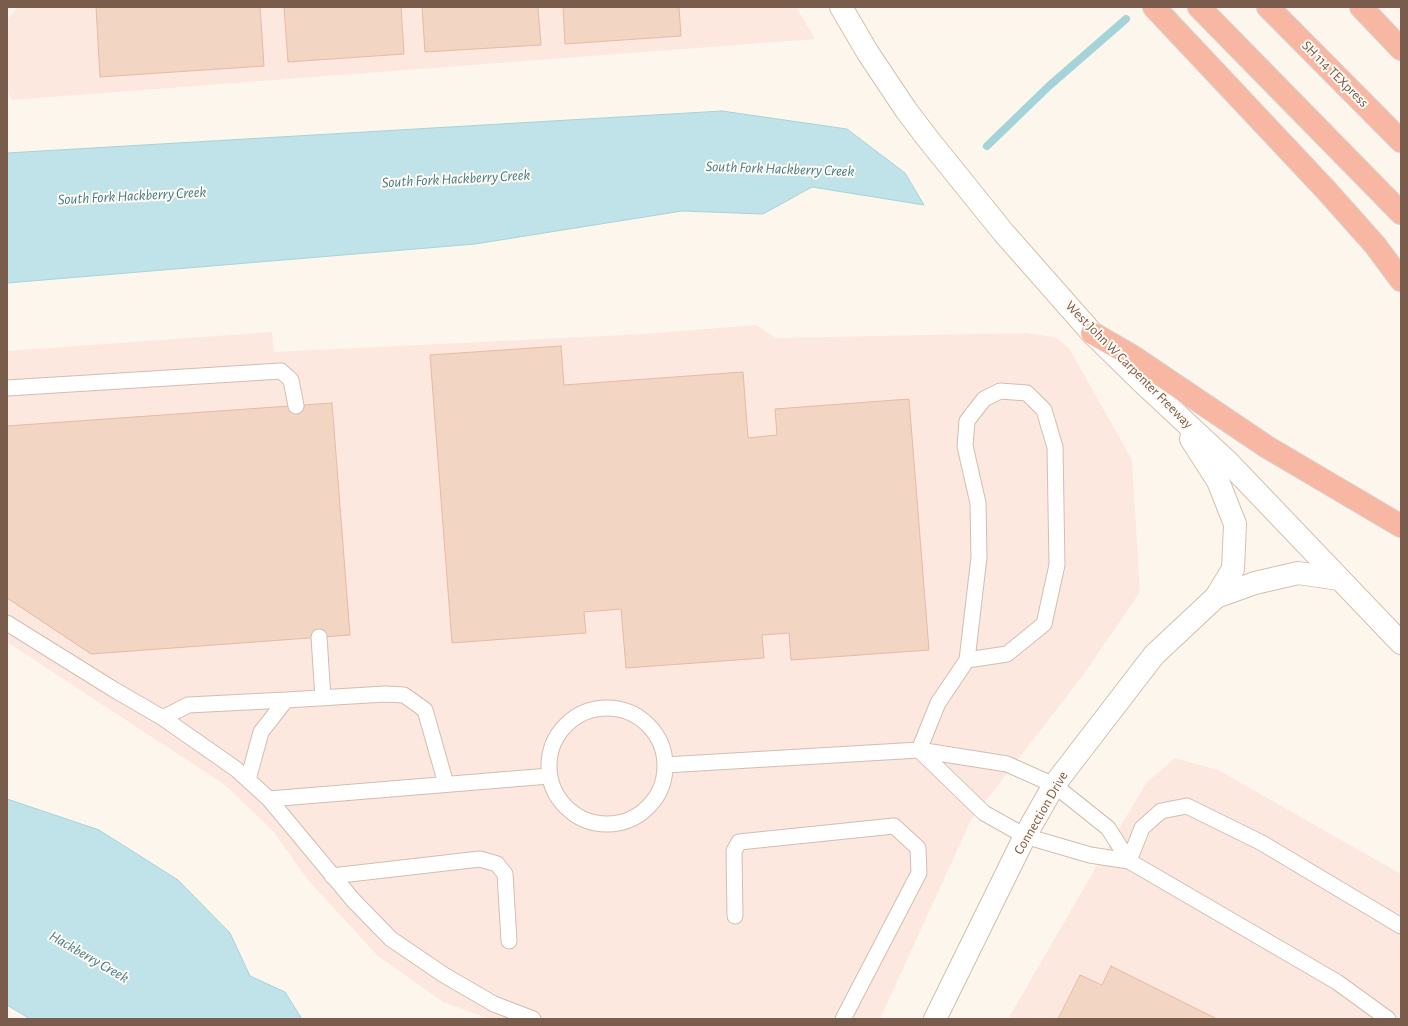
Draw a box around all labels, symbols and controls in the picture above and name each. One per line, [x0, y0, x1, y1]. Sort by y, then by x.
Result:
street label: SH 114 TEXpress [1298, 37, 1372, 111]
water label: South Fork Hackberry Creek [705, 157, 855, 181]
water label: South Fork Hackberry Creek [381, 166, 531, 192]
water label: South Fork Hackberry Creek [57, 183, 207, 209]
street label: West John W Carpenter Freeway [1062, 298, 1196, 432]
street label: Connection Drive [1010, 768, 1072, 858]
water label: Hackberry Creek [46, 927, 132, 987]

